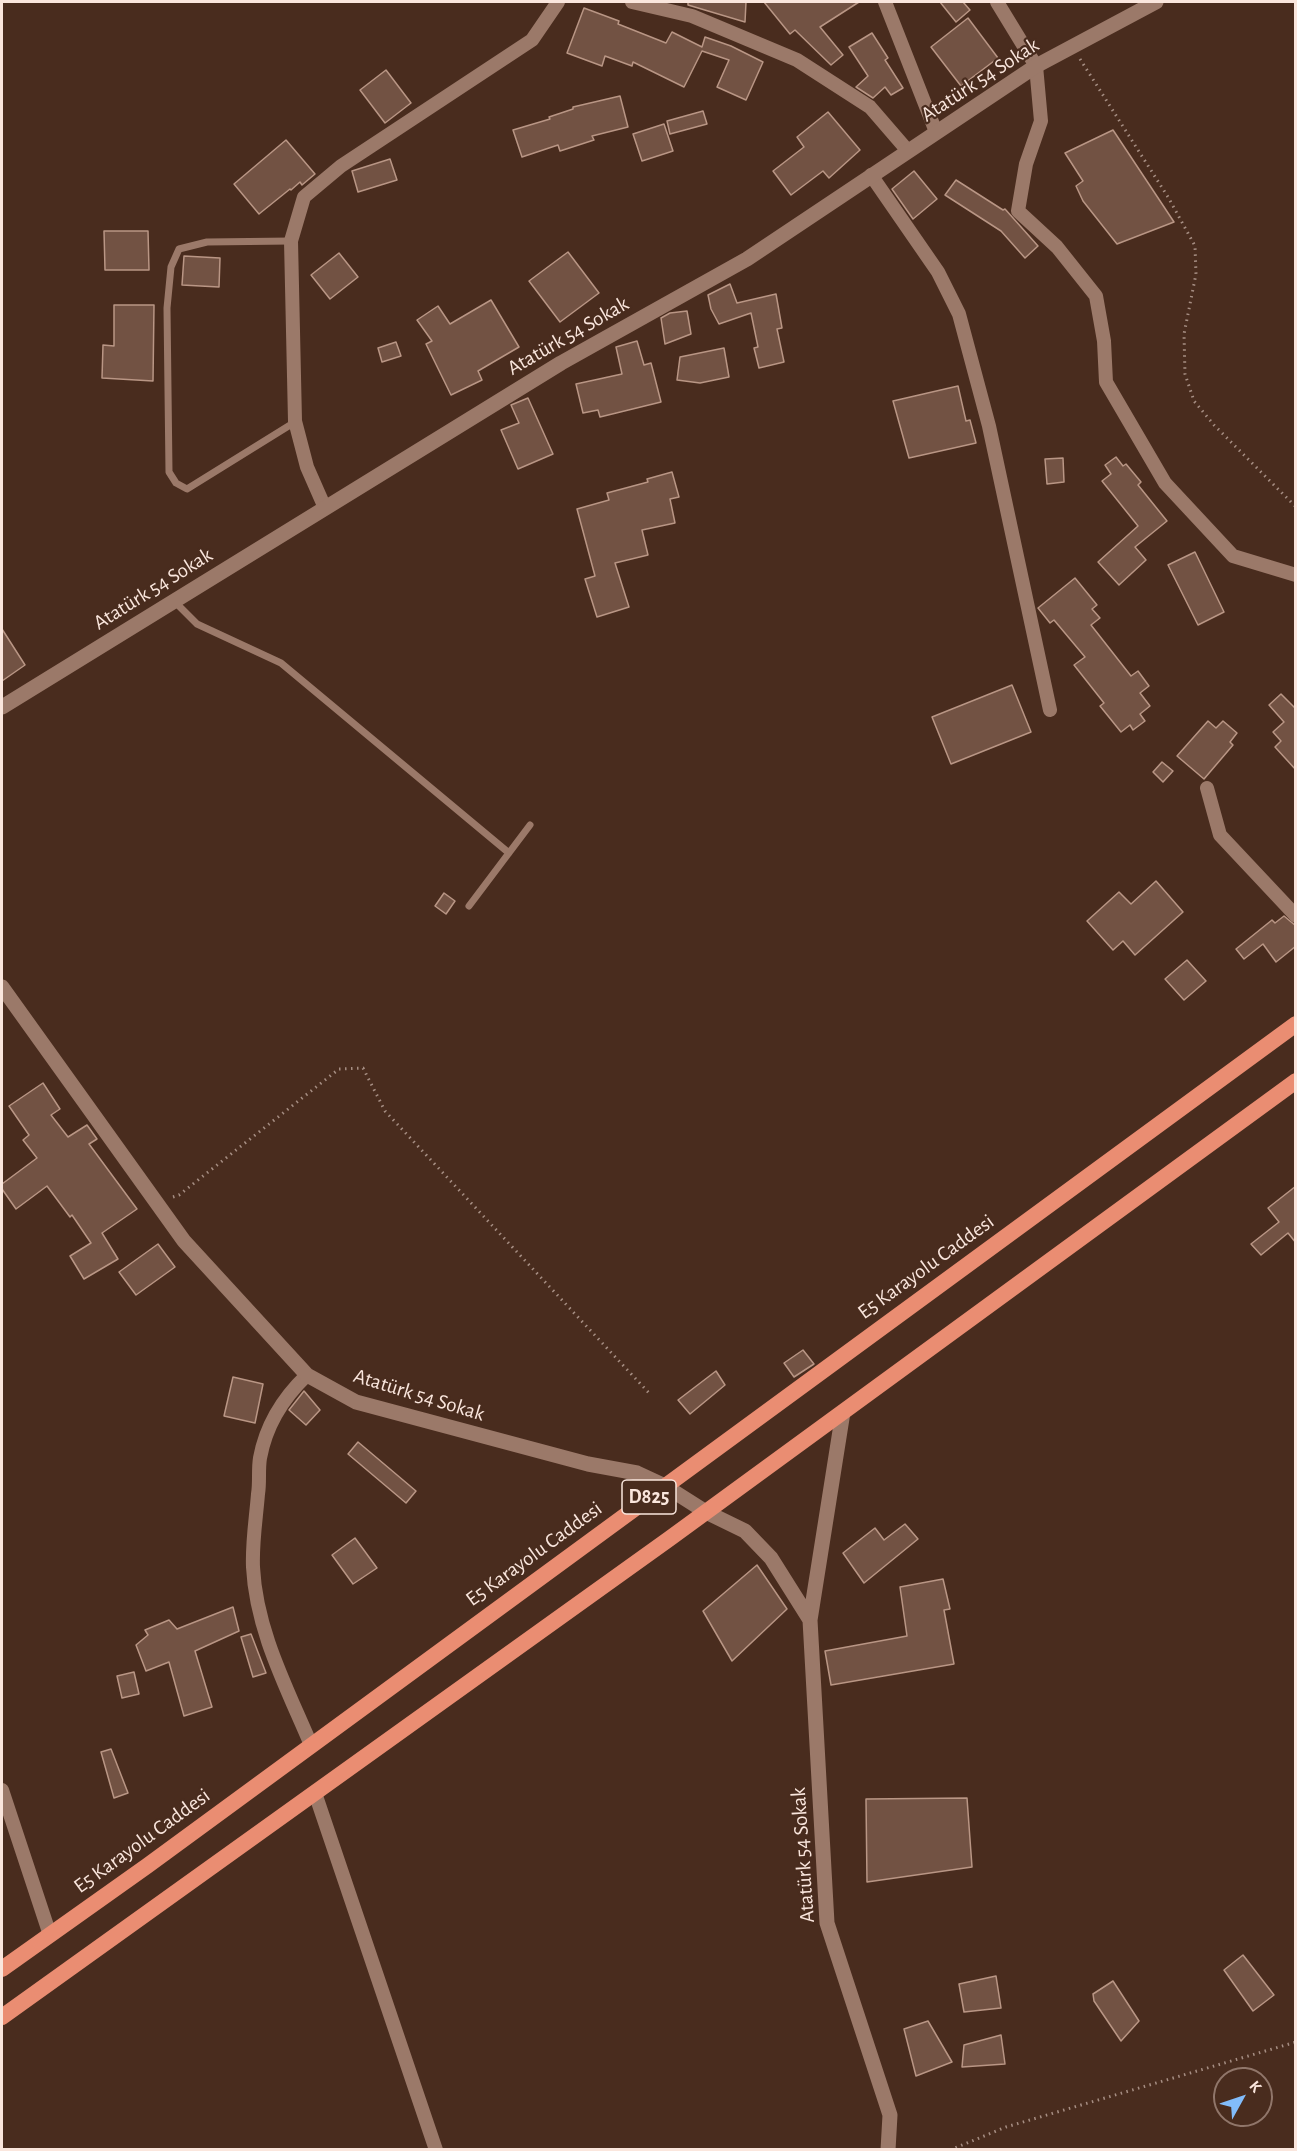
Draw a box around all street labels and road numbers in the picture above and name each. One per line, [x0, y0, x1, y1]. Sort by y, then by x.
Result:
street label: Atatürk 54 Sokak [916, 32, 1044, 128]
street label: Atatürk 54 Sokak [503, 291, 633, 381]
street label: Atatürk 54 Sokak [89, 542, 217, 636]
street label: E5 Karayolu Caddesi [853, 1209, 999, 1325]
street label: Atatürk 54 Sokak [350, 1363, 488, 1427]
road number: D825 [622, 1480, 676, 1514]
street label: E5 Karayolu Caddesi [461, 1496, 607, 1612]
street label: E5 Karayolu Caddesi [69, 1783, 215, 1899]
street label: Atatürk 54 Sokak [786, 1786, 820, 1924]

